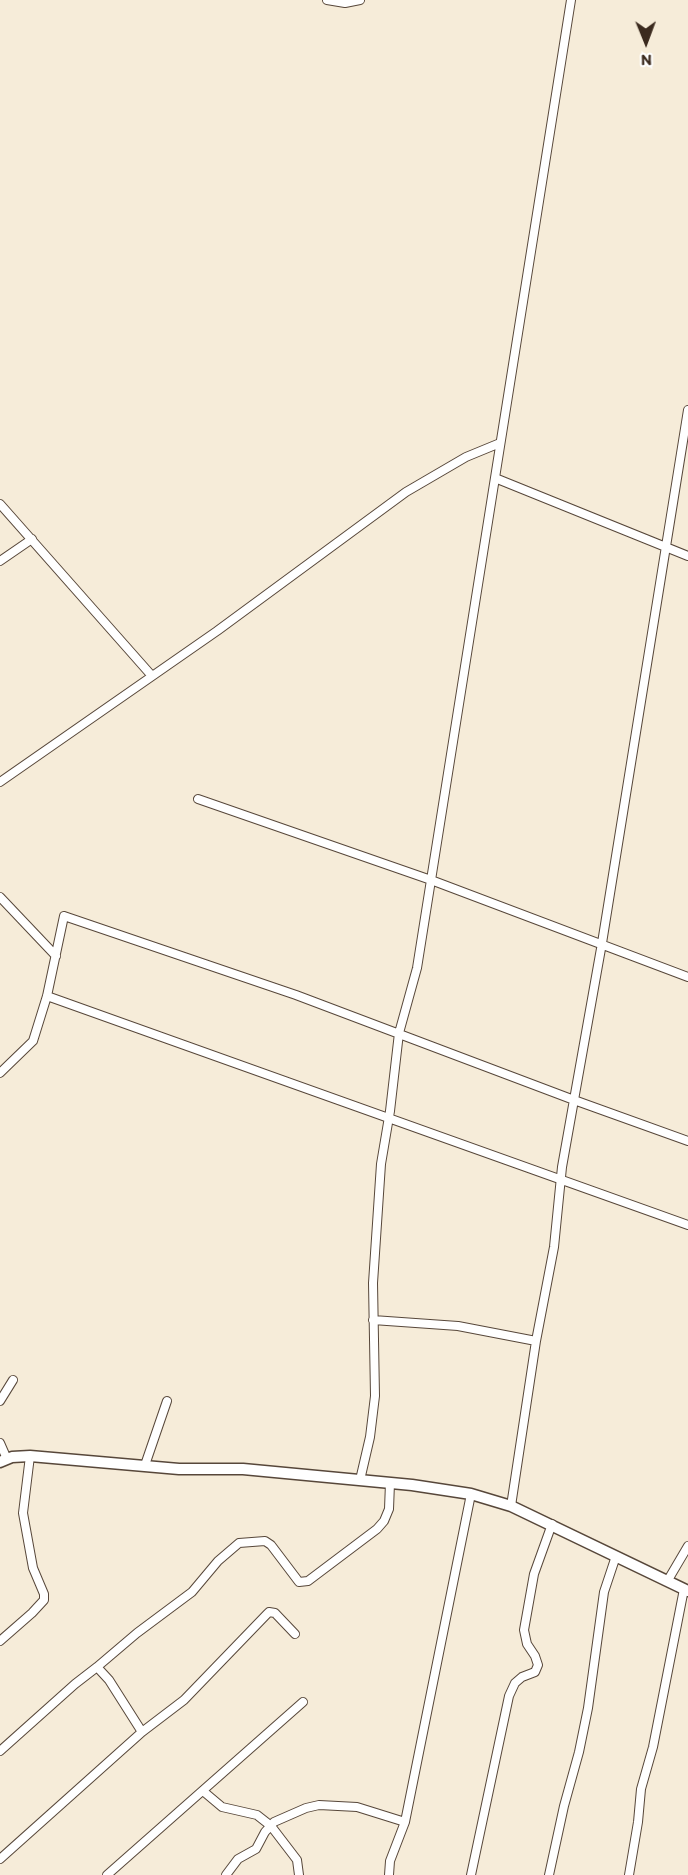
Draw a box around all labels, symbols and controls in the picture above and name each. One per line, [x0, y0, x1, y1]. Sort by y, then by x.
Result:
north arrow [616, 12, 676, 72]
text: N [641, 51, 652, 70]

